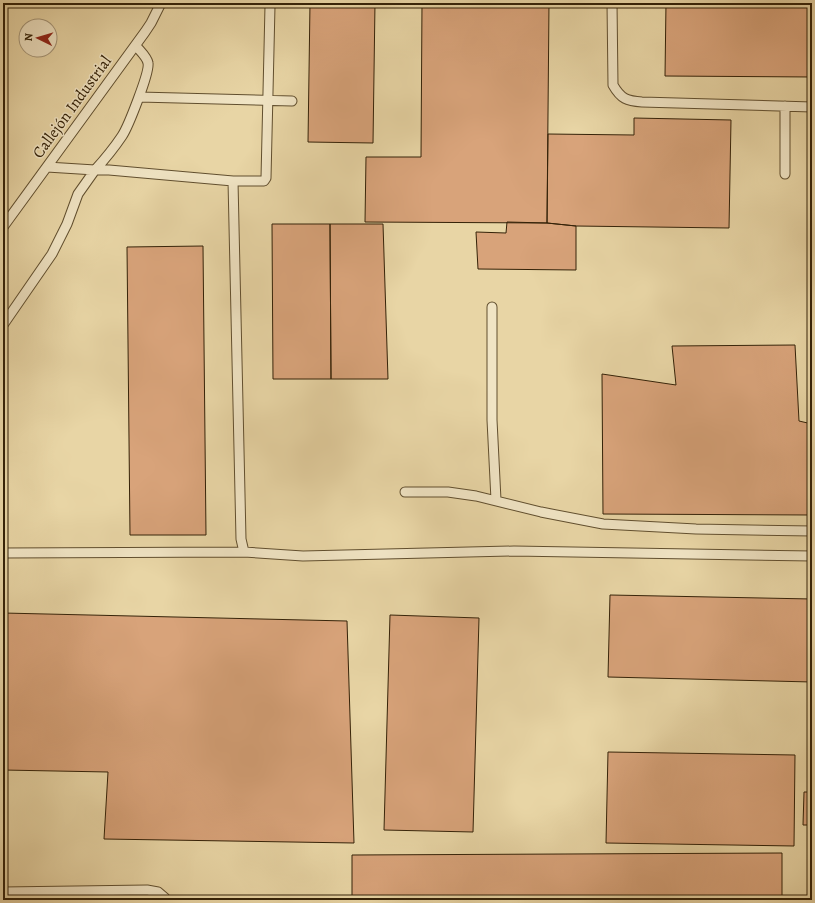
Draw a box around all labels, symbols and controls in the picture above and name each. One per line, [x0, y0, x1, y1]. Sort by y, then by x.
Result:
north arrow [18, 18, 58, 58]
text: N [21, 33, 36, 42]
street label: Callejón Industrial [27, 51, 117, 163]

